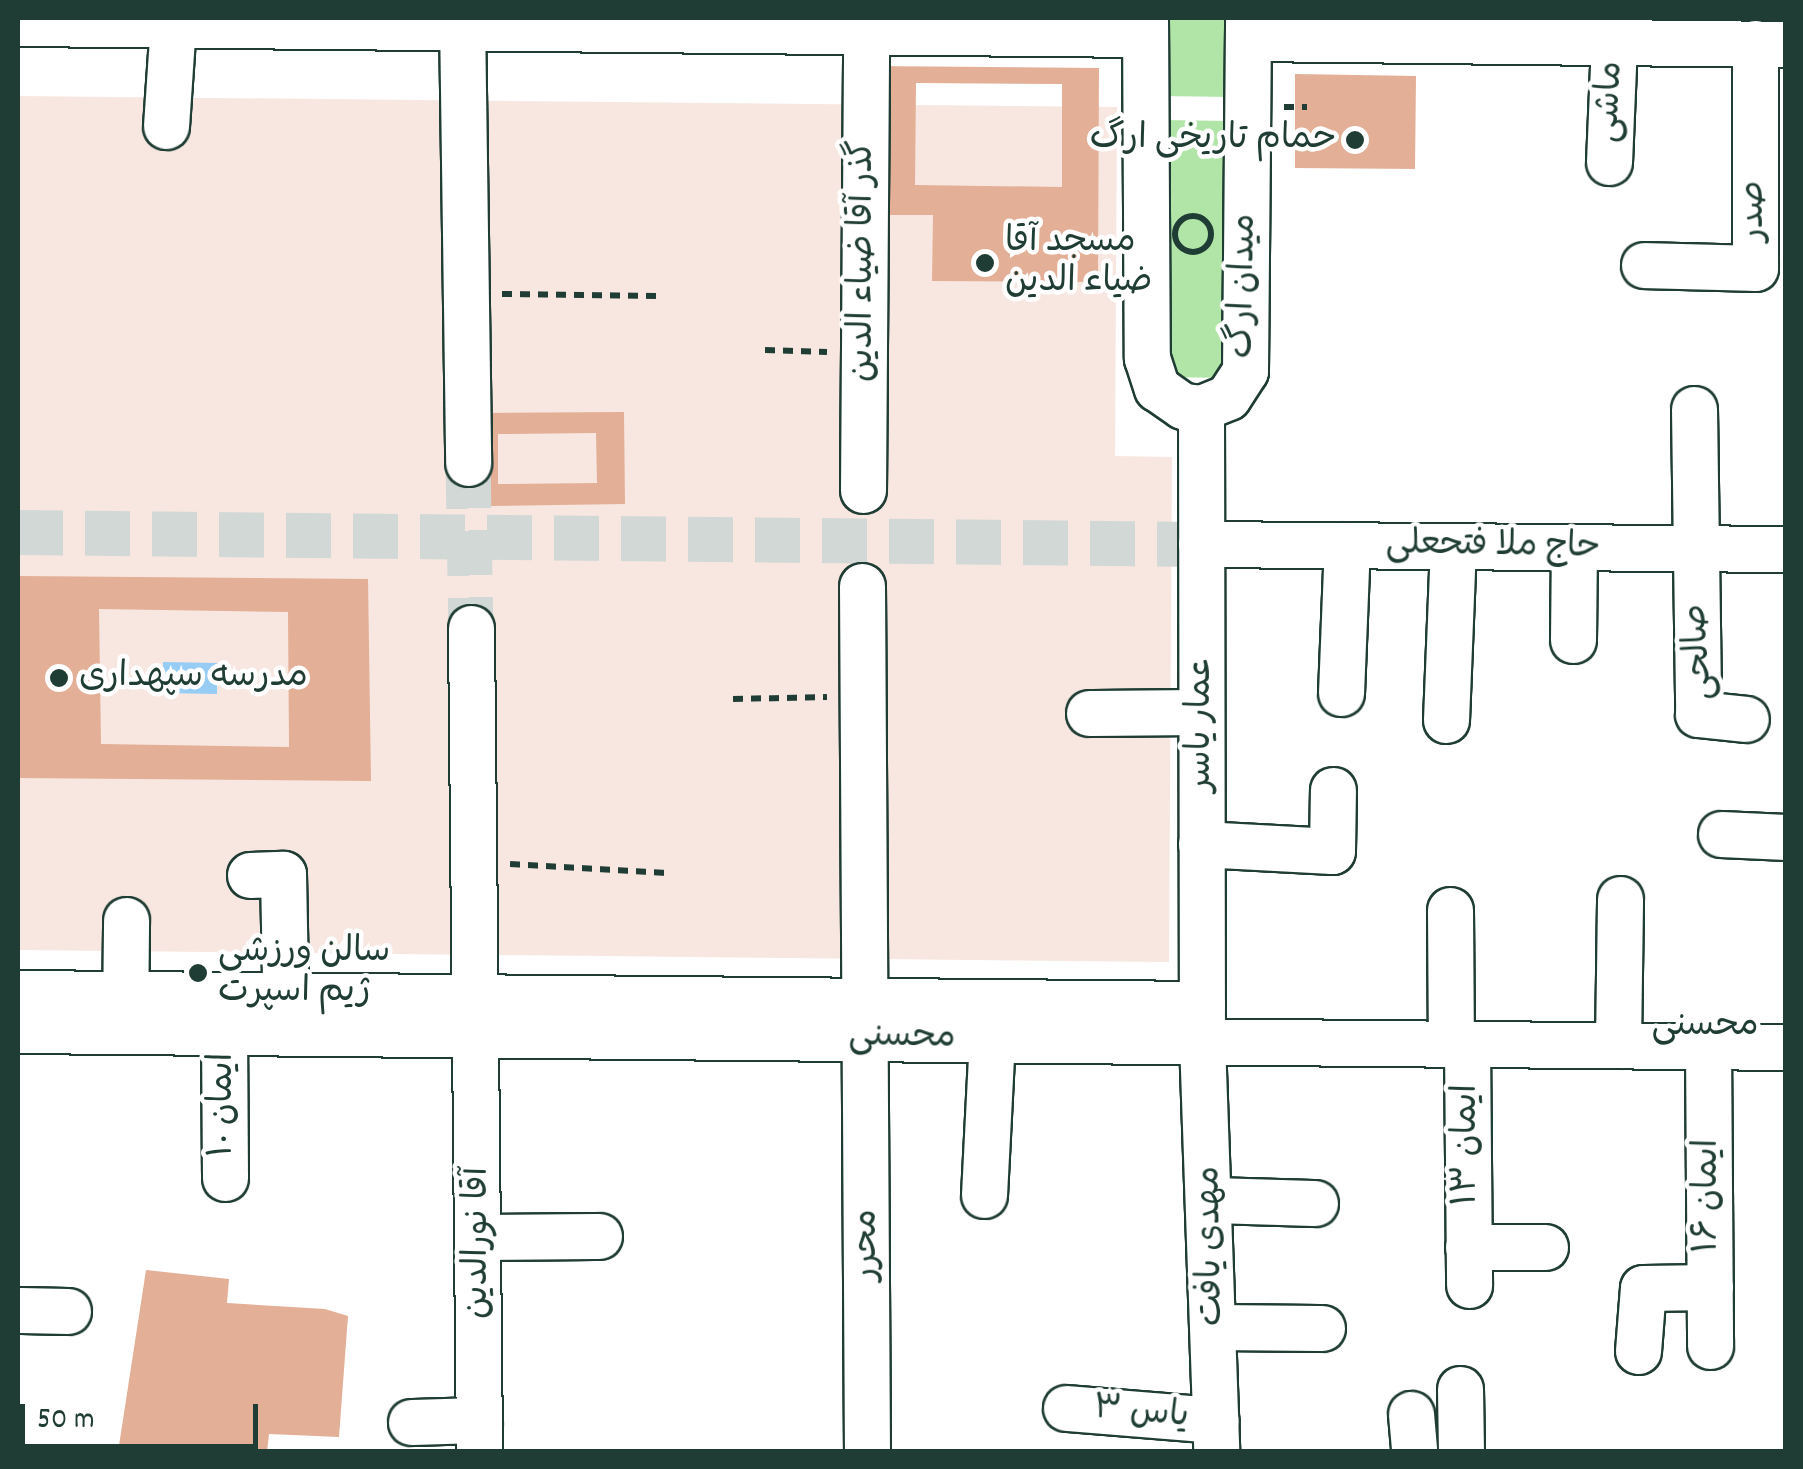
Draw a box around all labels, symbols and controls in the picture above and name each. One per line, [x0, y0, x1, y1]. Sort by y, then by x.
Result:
street label: ماشی [1588, 60, 1634, 144]
place label: حمام تاریخی ارگ [1090, 119, 1335, 161]
marker: حمام تاریخی ارگ [1344, 129, 1366, 151]
street label: گذر آقا ضیاء الدین [843, 140, 885, 382]
street label: صدر [1734, 180, 1776, 242]
street label: میدان ارگ [1223, 213, 1267, 359]
place label: مسجد آقا ضیاء الدین [1005, 222, 1152, 304]
marker: مسجد آقا ضیاء الدین [974, 252, 996, 274]
street label: حاج ملا فتحعلی [1385, 524, 1601, 570]
street label: صالحی [1676, 602, 1724, 702]
street label: عمار یاسر [1181, 656, 1223, 792]
place label: مدرسه سپهداری [79, 657, 308, 699]
marker: مدرسه سپهداری [48, 667, 70, 689]
place label: سالن ورزشی ژیم اسپرت [218, 932, 390, 1014]
marker: سالن ورزشی ژیم اسپرت [187, 962, 209, 984]
street label: محسنی [1651, 1006, 1759, 1048]
street label: محسنی [848, 1016, 956, 1060]
street label: ایمان ۱۰ [203, 1053, 245, 1157]
street label: ایمان ۱۳ [1447, 1084, 1489, 1206]
street label: ایمان ۱۶ [1688, 1139, 1730, 1253]
street label: مهدی یافت [1190, 1166, 1234, 1326]
street label: آقا نورالدین [458, 1167, 500, 1319]
street label: محرر [847, 1209, 889, 1281]
scale bar [25, 1384, 262, 1446]
street label: یاس ۳ [1091, 1389, 1191, 1439]
text: 50 m [37, 1400, 95, 1443]

